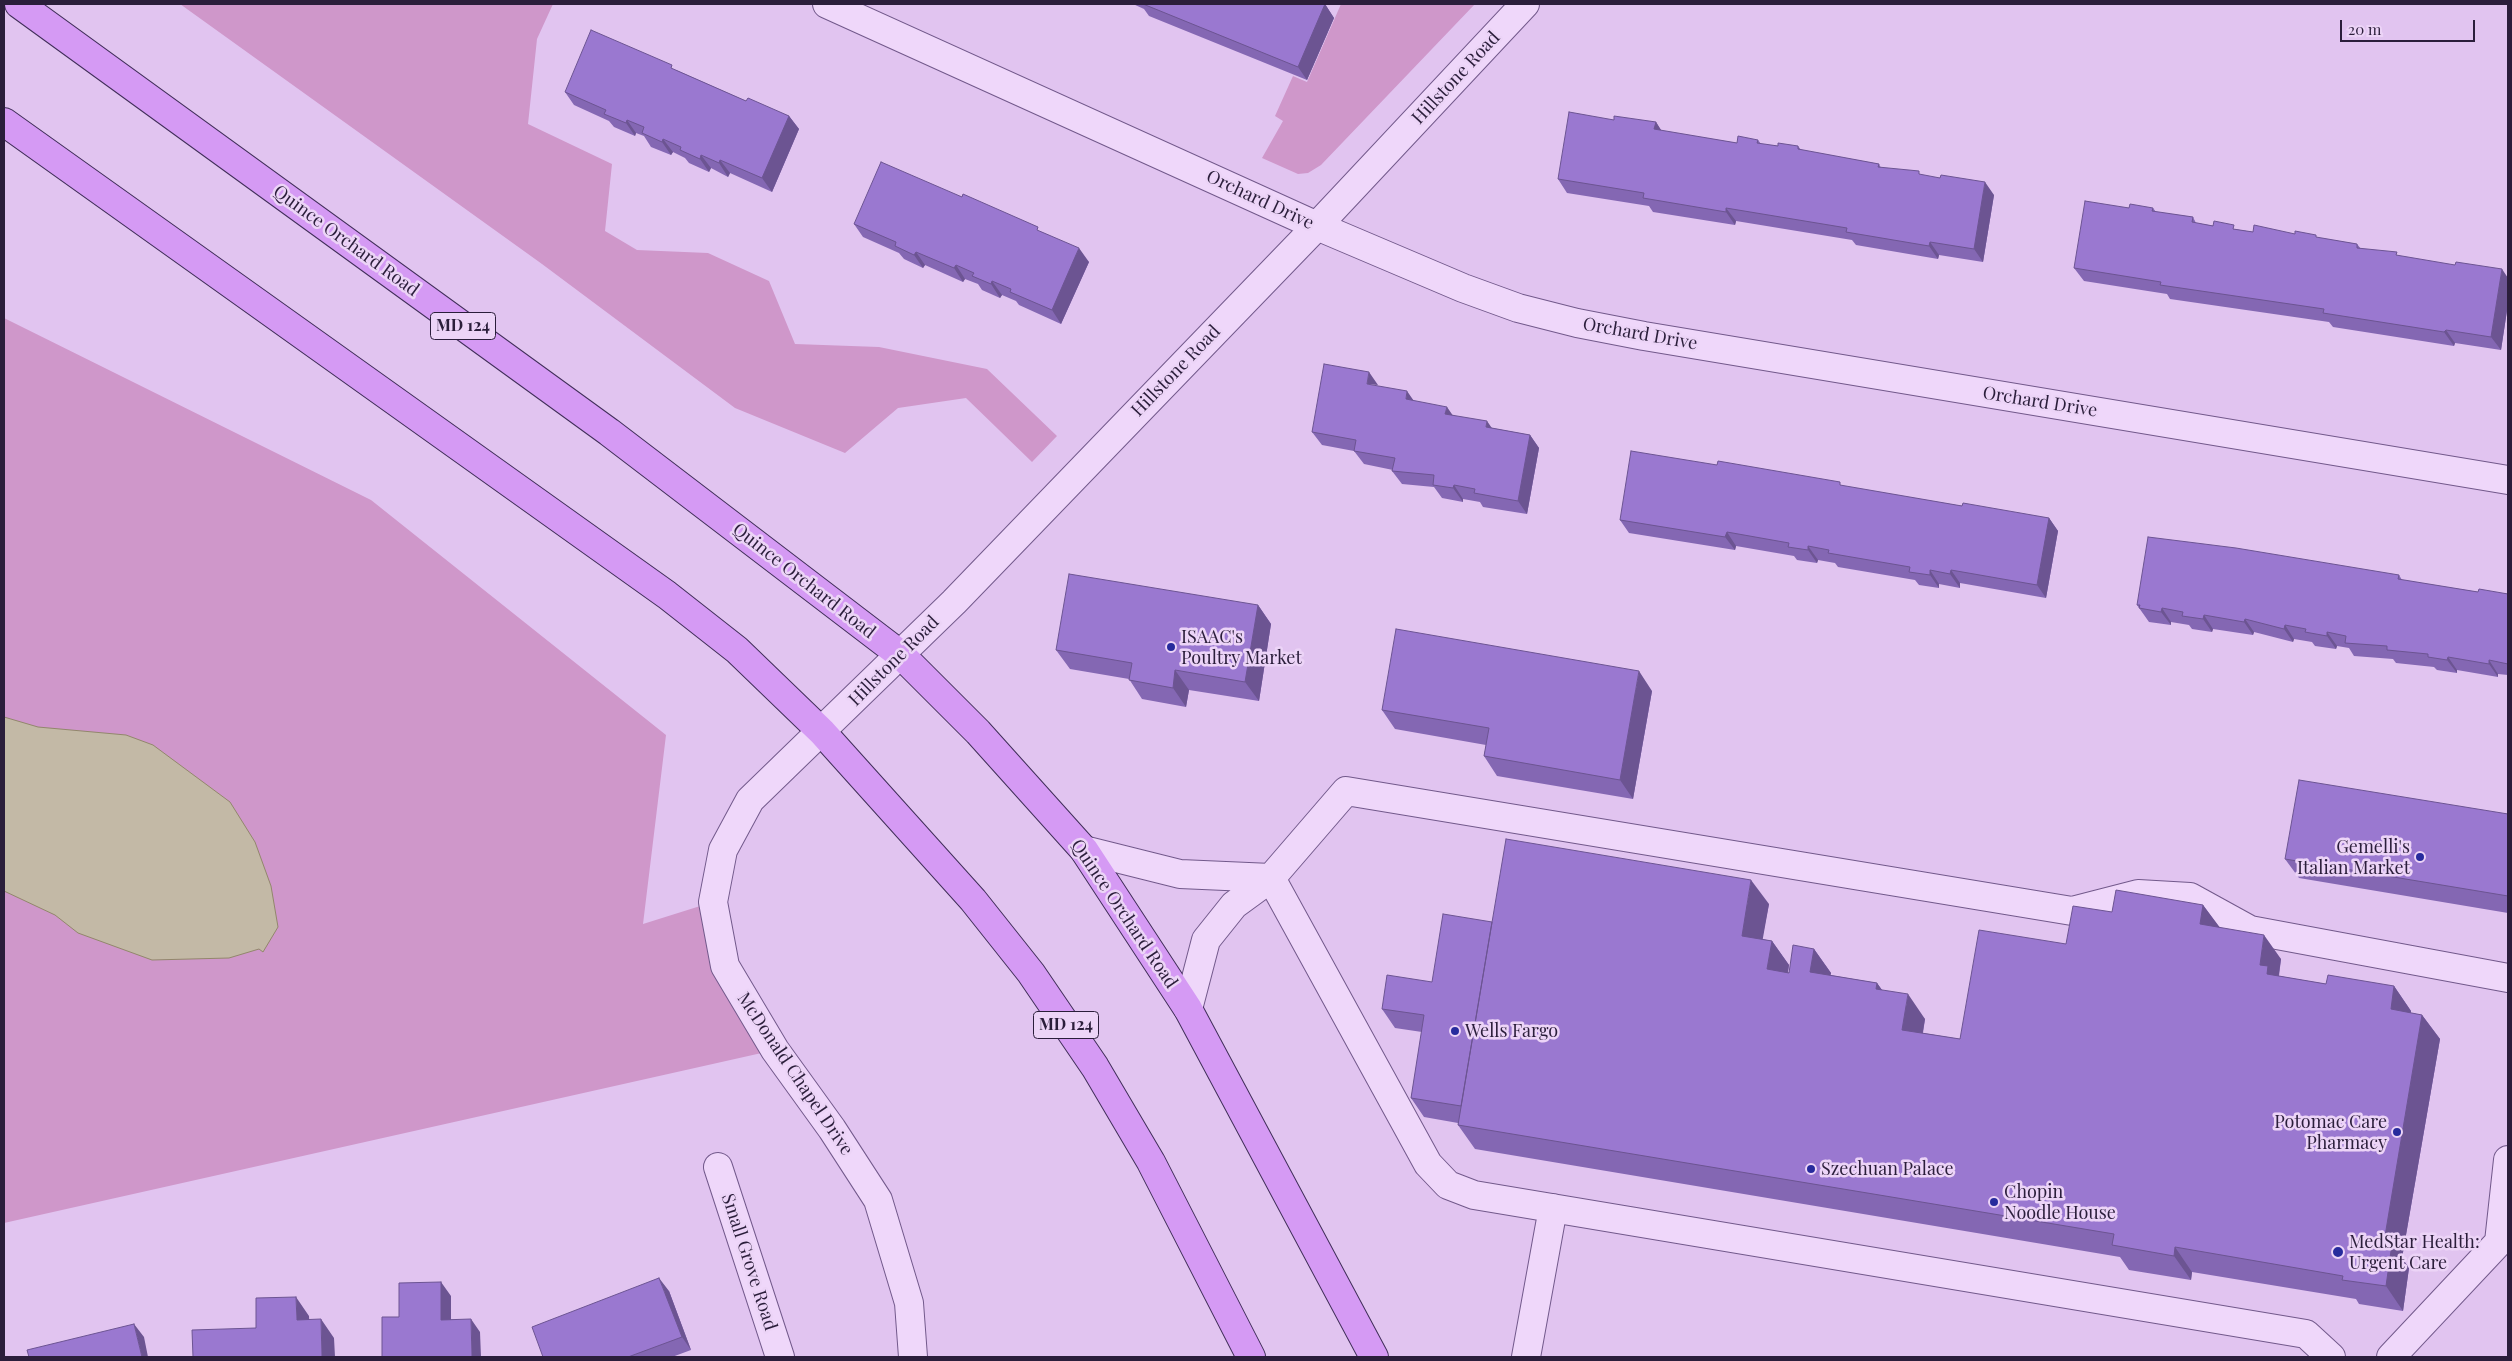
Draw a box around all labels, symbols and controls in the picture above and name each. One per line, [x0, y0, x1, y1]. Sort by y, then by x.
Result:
scale bar [2342, 10, 2477, 42]
text: 20 m [2348, 19, 2381, 39]
street label: Hillstone Road [1408, 27, 1504, 129]
street label: Orchard Drive [1203, 166, 1317, 234]
street label: Quince Orchard Road [269, 181, 423, 301]
road number: MD 124 [430, 312, 496, 340]
street label: Orchard Drive [1581, 313, 1699, 355]
street label: Hillstone Road [1127, 321, 1225, 421]
street label: Orchard Drive [1981, 382, 2099, 422]
street label: Quince Orchard Road [728, 519, 880, 643]
street label: Hillstone Road [844, 611, 944, 711]
place label: ISAAC's Poultry Market [1181, 626, 1302, 669]
marker: ISAAC's Poultry Market [1165, 641, 1177, 653]
street label: Quince Orchard Road [1066, 835, 1182, 993]
place label: Gemelli's Italian Market [2297, 836, 2410, 879]
marker: Gemelli's Italian Market [2414, 851, 2426, 863]
street label: McDonald Chapel Drive [732, 988, 858, 1160]
road number: MD 124 [1034, 1012, 1098, 1038]
place label: Wells Fargo [1465, 1020, 1558, 1042]
marker: Wells Fargo [1449, 1025, 1461, 1037]
place label: Potomac Care Pharmacy [2274, 1111, 2387, 1154]
marker: Potomac Care Pharmacy [2391, 1126, 2403, 1138]
place label: Szechuan Palace [1821, 1158, 1954, 1180]
marker: Szechuan Palace [1805, 1163, 1817, 1175]
place label: Chopin Noodle House [2004, 1181, 2116, 1224]
street label: Small Grove Road [717, 1191, 781, 1333]
marker: Chopin Noodle House [1988, 1196, 2000, 1208]
place label: MedStar Health: Urgent Care [2349, 1231, 2480, 1274]
marker: MedStar Health: Urgent Care [2331, 1245, 2345, 1259]

